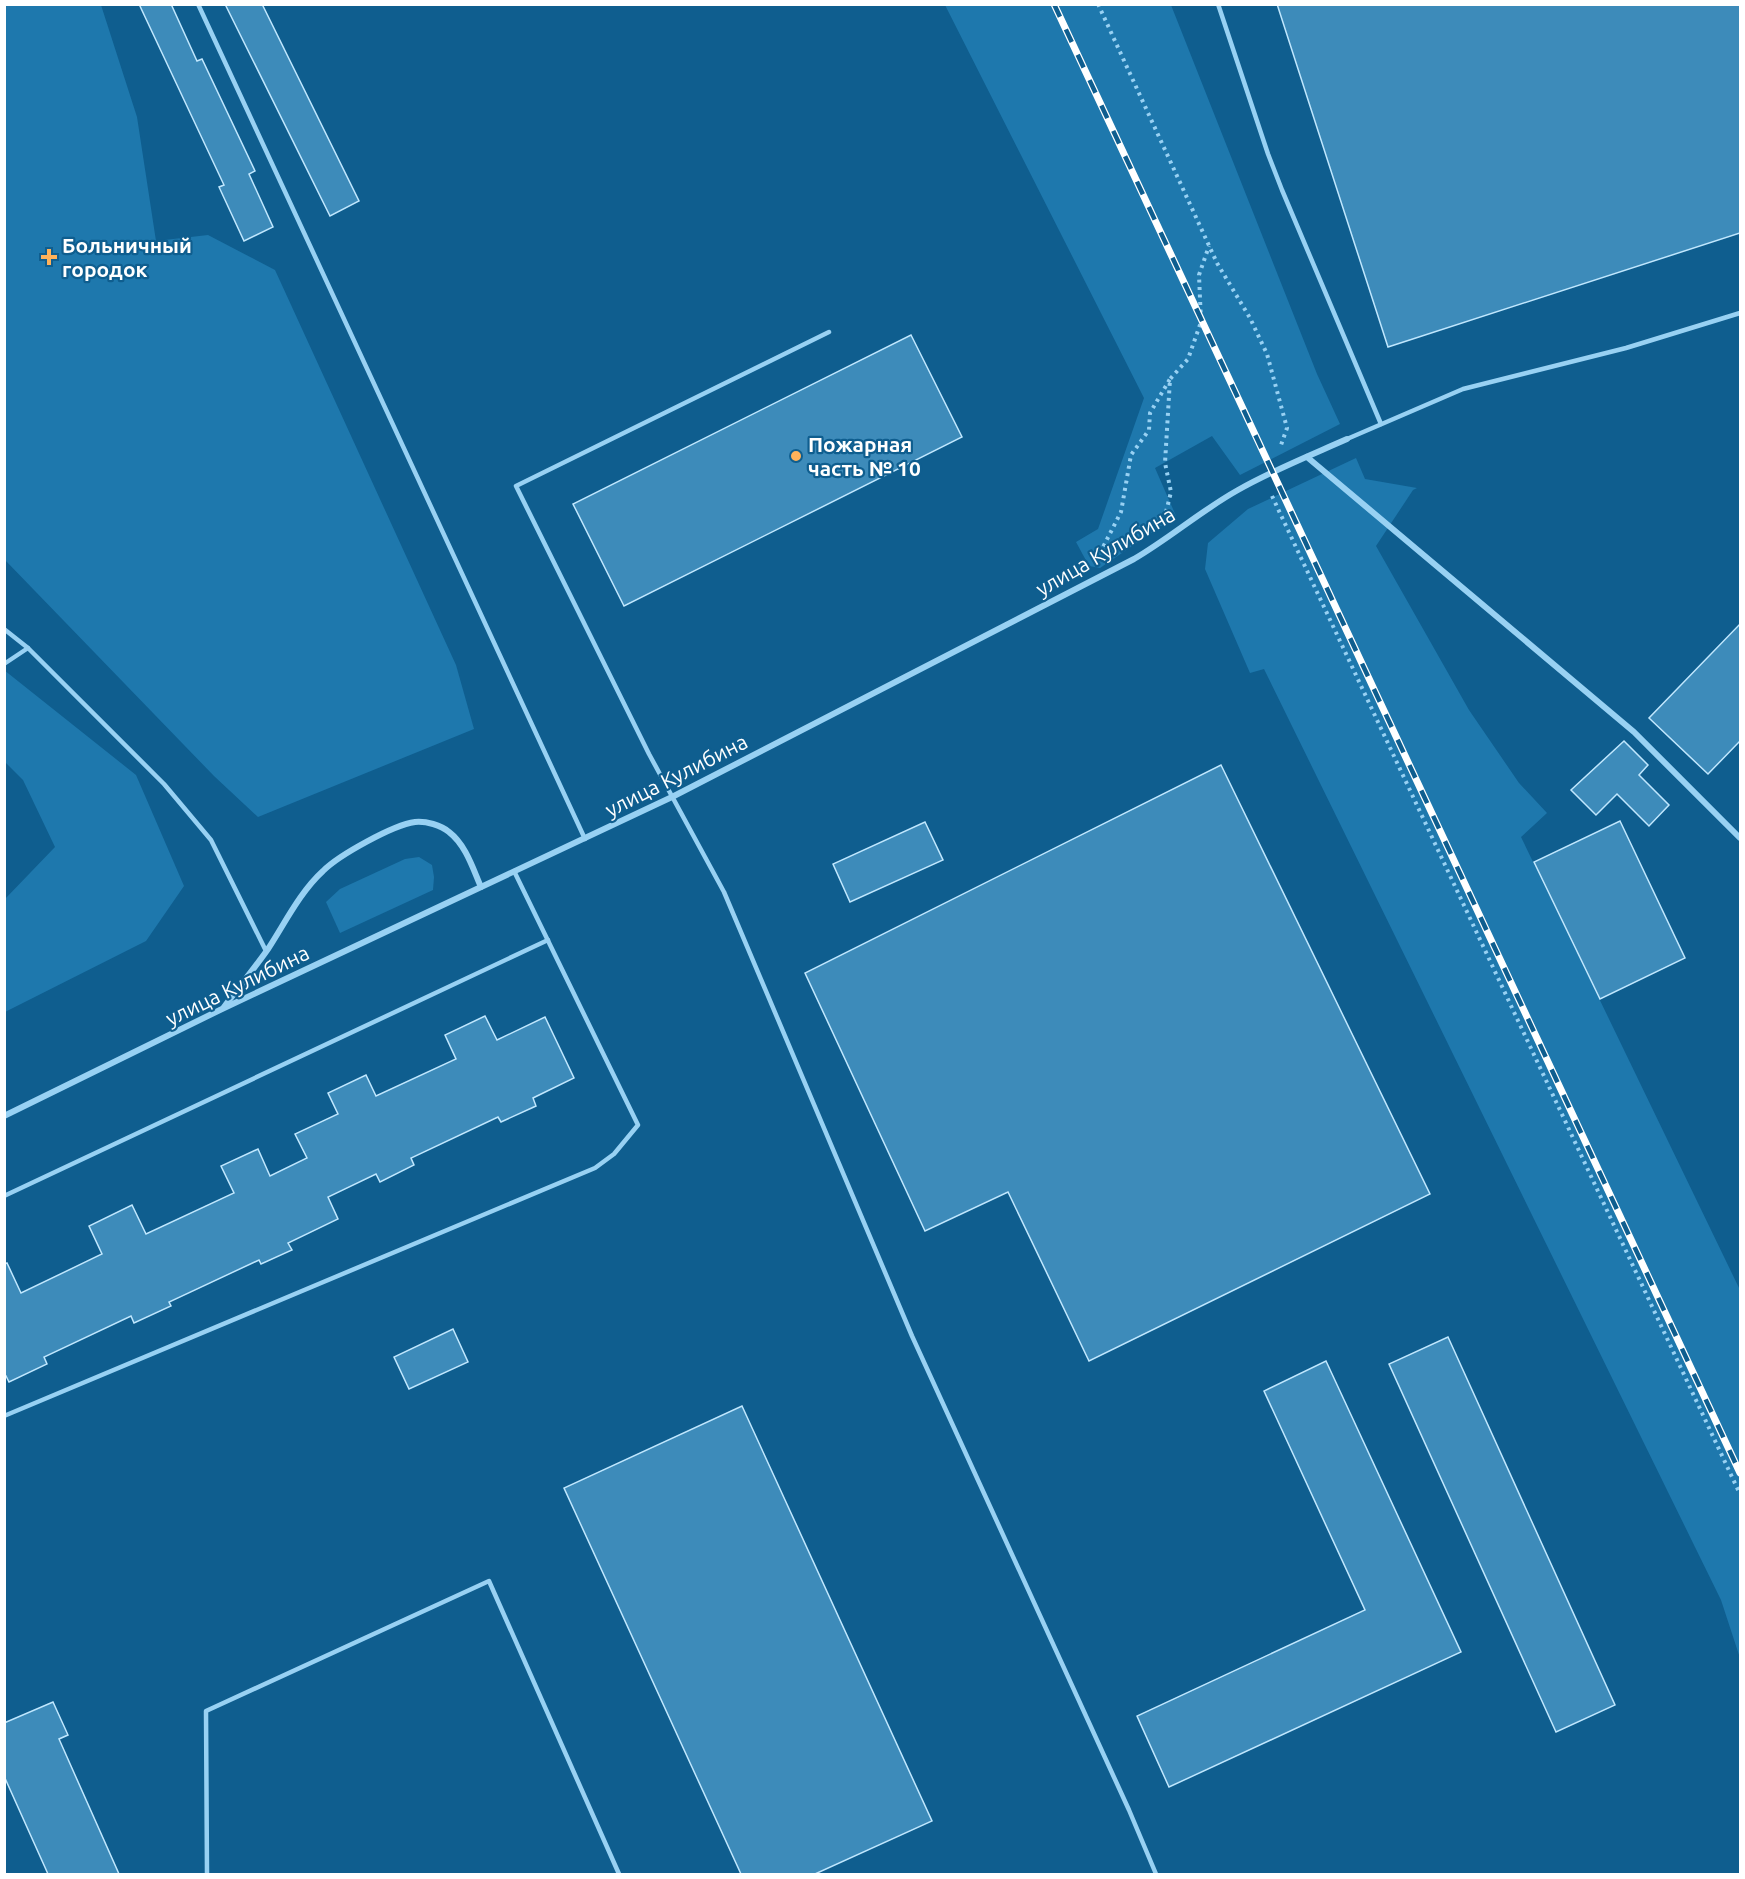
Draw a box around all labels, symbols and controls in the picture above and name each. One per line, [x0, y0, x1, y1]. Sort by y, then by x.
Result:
place label: Больничный городок [62, 233, 192, 281]
marker: Больничный городок [40, 248, 58, 266]
place label: Пожарная часть № 10 [808, 432, 921, 480]
marker: Пожарная часть № 10 [789, 449, 803, 463]
street label: улица Кулибина [1031, 501, 1179, 601]
street label: улица Кулибина [601, 729, 751, 821]
street label: улица Кулибина [161, 940, 313, 1030]

